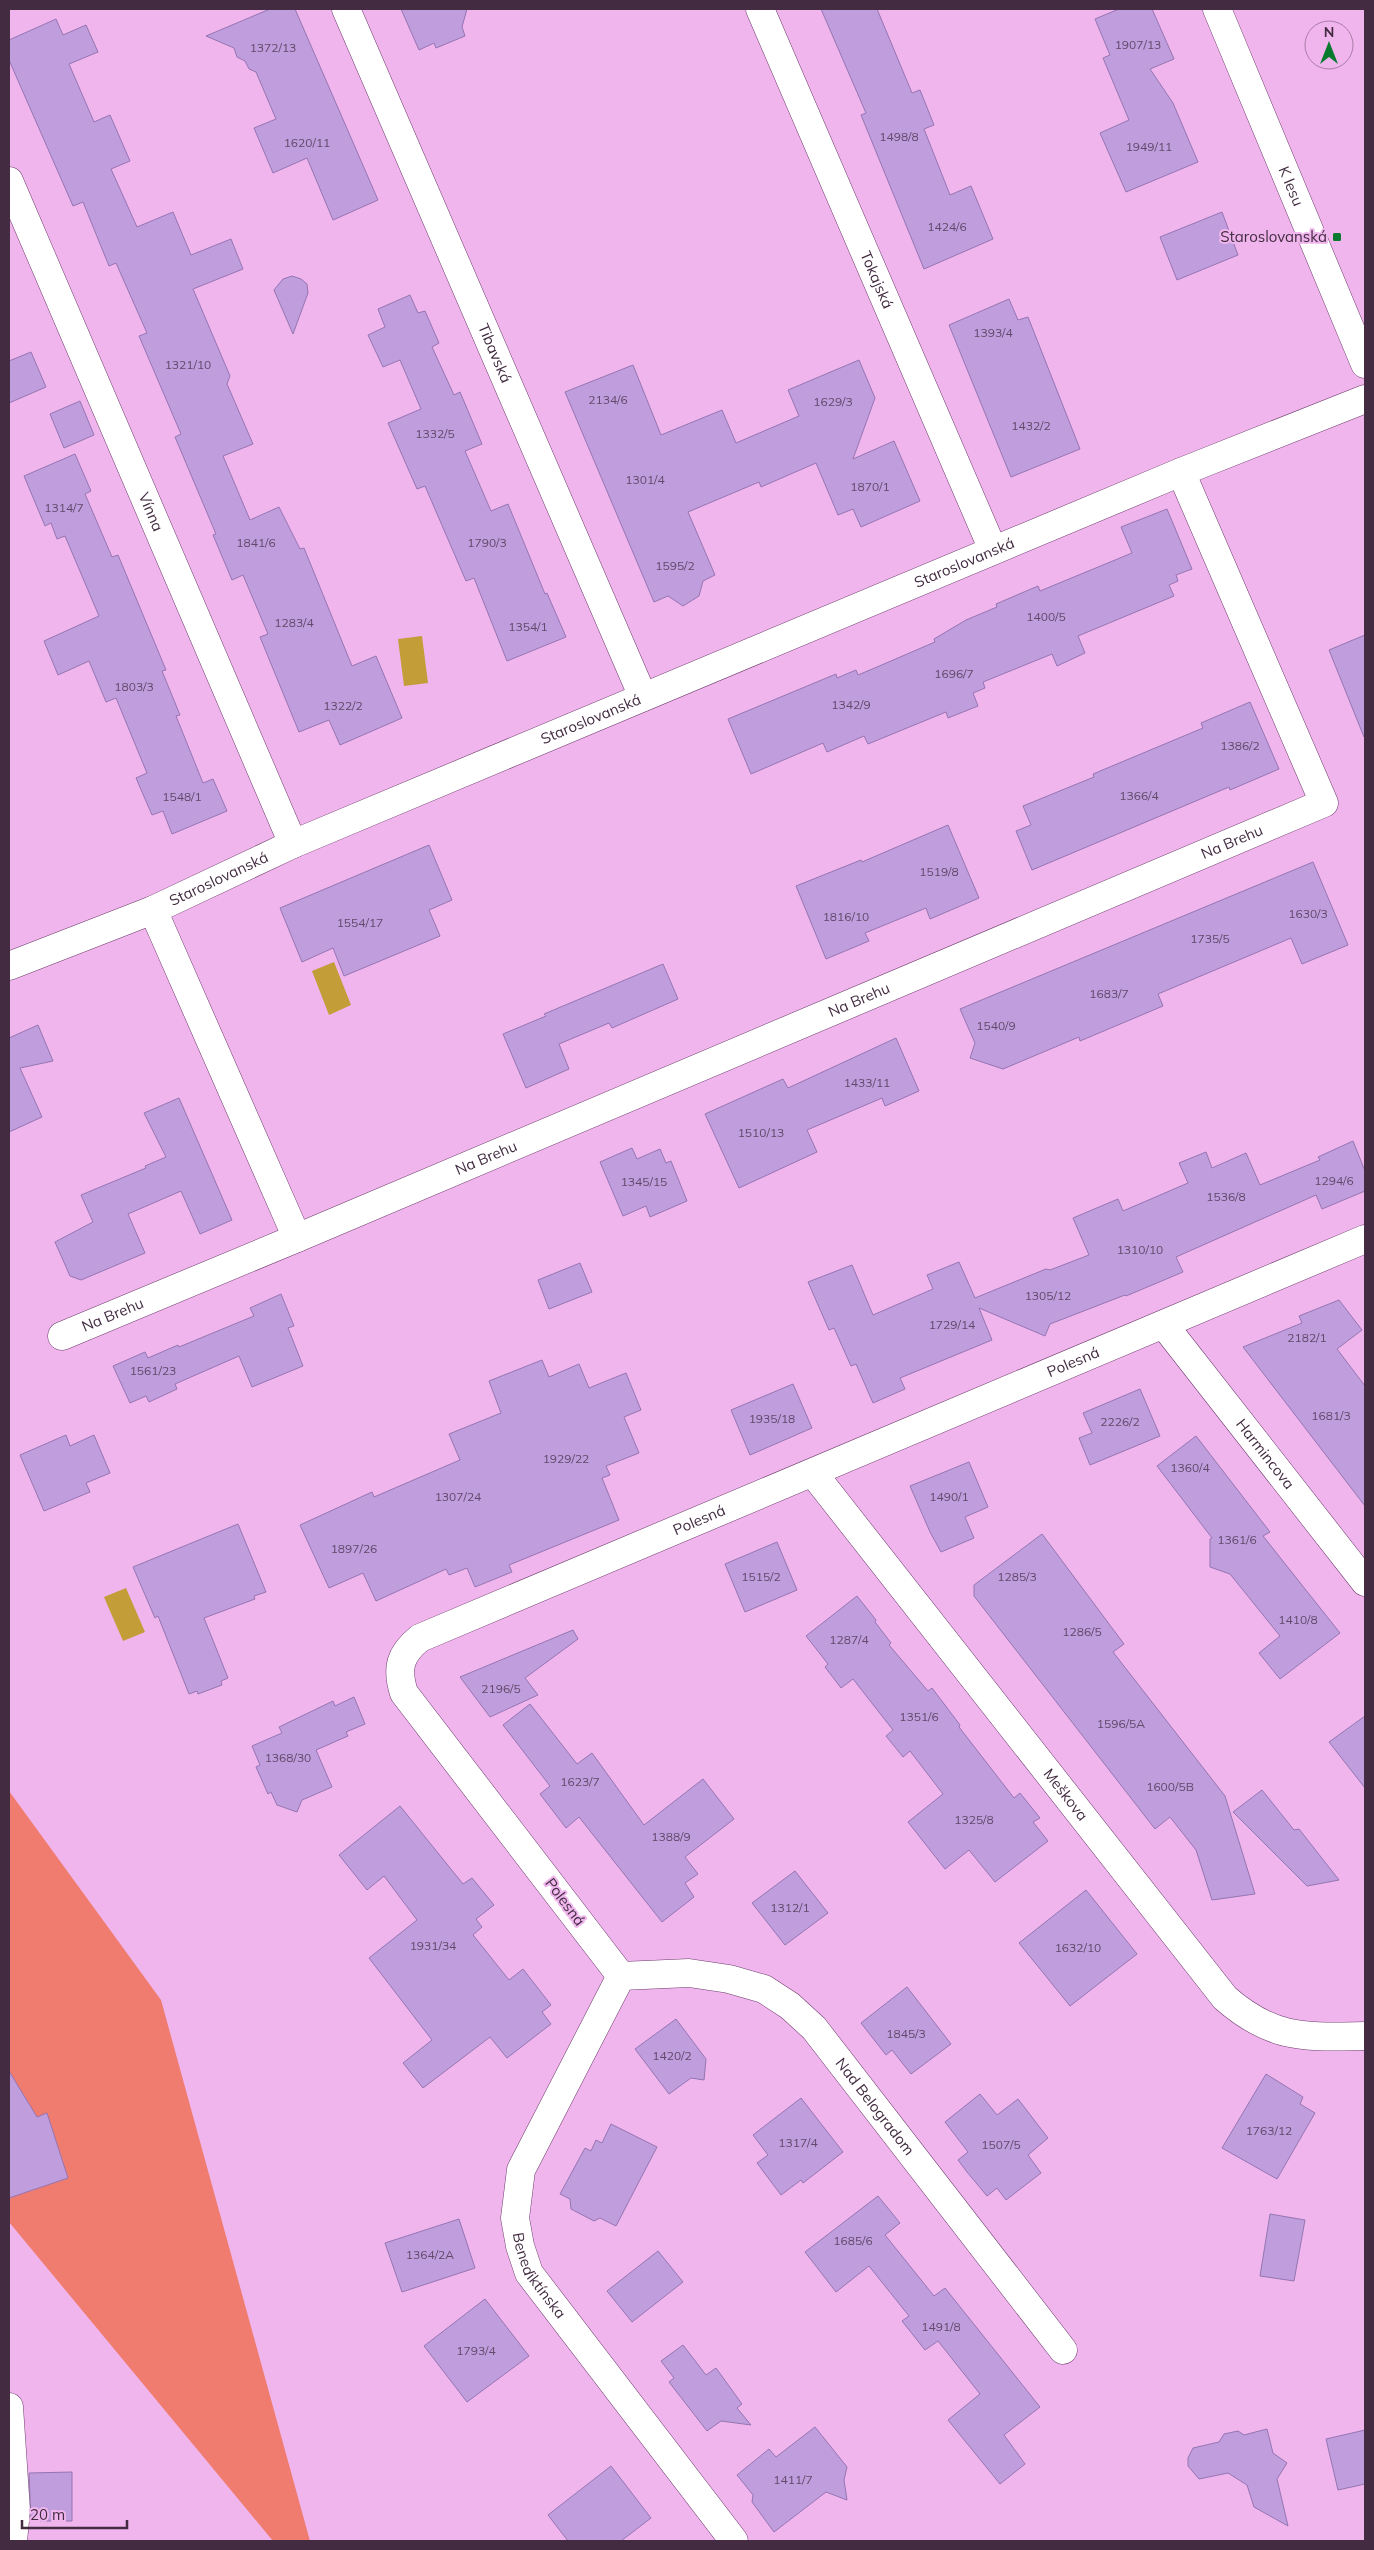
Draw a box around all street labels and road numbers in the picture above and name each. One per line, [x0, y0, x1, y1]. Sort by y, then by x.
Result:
street label: K lesu [1275, 163, 1308, 209]
street label: Tokajská [856, 248, 898, 311]
street label: Tibavská [474, 321, 516, 386]
street label: Vínna [134, 489, 168, 534]
street label: Staroslovanská [911, 533, 1017, 592]
street label: Staroslovanská [538, 689, 644, 748]
street label: Na Brehu [1198, 820, 1266, 863]
street label: Staroslovanská [166, 847, 271, 910]
street label: Na Brehu [825, 978, 893, 1021]
street label: Na Brehu [452, 1136, 520, 1179]
street label: Na Brehu [79, 1293, 146, 1336]
street label: Polesná [1044, 1342, 1102, 1381]
street label: Harmincova [1232, 1415, 1299, 1493]
street label: Polesná [670, 1500, 728, 1539]
street label: Meškova [1039, 1764, 1092, 1824]
street label: Polesná [541, 1874, 590, 1929]
street label: Nad Belogradom [832, 2054, 919, 2159]
street label: Benediktínska [509, 2231, 570, 2322]

